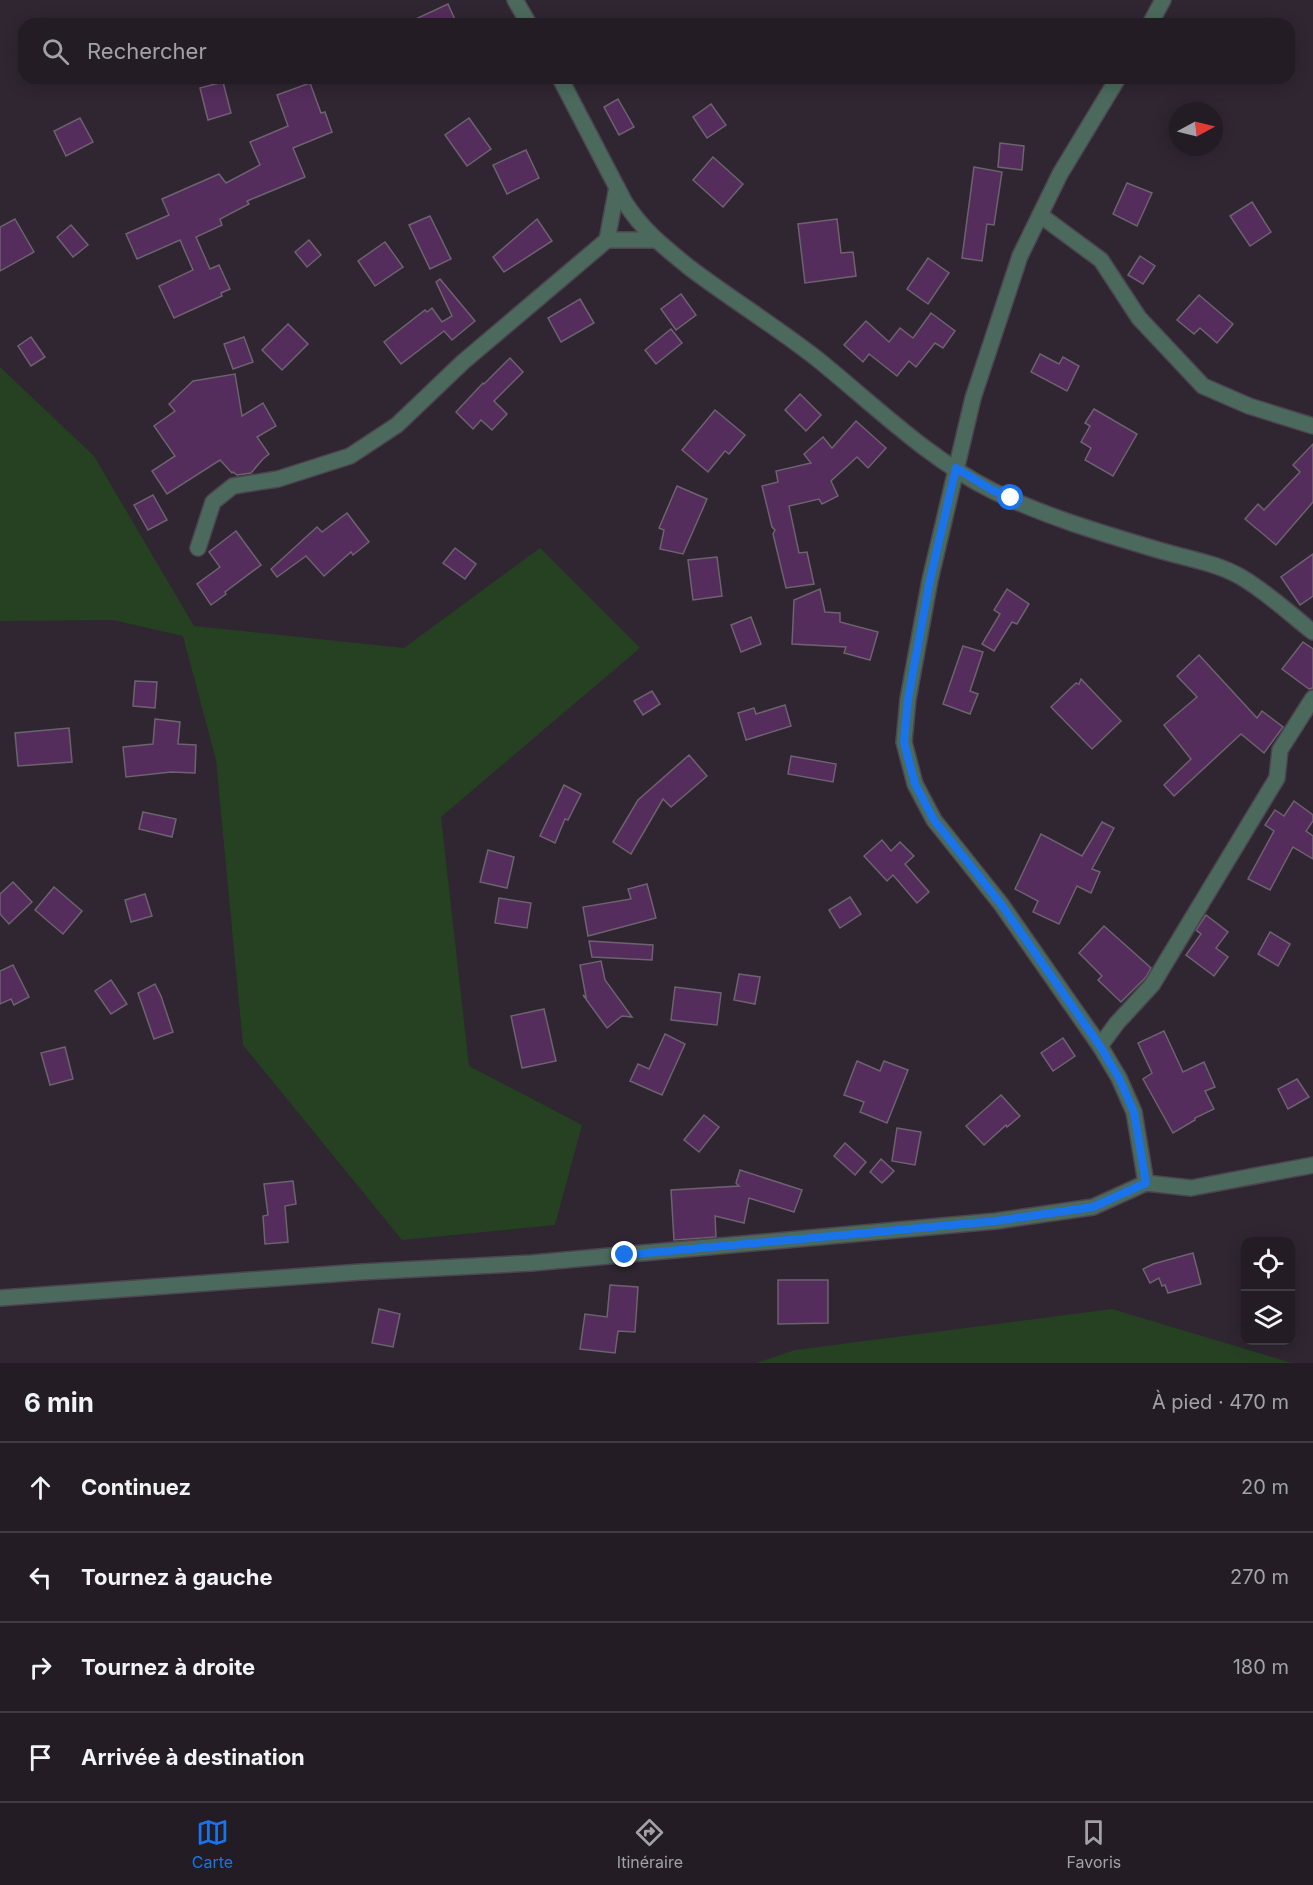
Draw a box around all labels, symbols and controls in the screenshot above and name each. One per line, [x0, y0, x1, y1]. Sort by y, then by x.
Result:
search box [18, 18, 1295, 84]
icon: search [39, 35, 72, 68]
text: Rechercher [87, 38, 207, 64]
north arrow [1169, 102, 1223, 156]
route start [997, 484, 1023, 510]
map controls [1241, 1237, 1295, 1345]
button: locate [1241, 1237, 1295, 1291]
route end [611, 1241, 637, 1267]
button: layers [1241, 1291, 1295, 1345]
text: 6 min [24, 1387, 94, 1418]
text: À pied · 470 m [1152, 1390, 1289, 1414]
icon: ahead [24, 1471, 57, 1504]
text: Continuez [81, 1474, 191, 1500]
text: 20 m [1241, 1475, 1289, 1499]
icon: left [24, 1561, 57, 1594]
text: Tournez à gauche [81, 1564, 273, 1590]
text: 270 m [1230, 1565, 1289, 1589]
icon: right [24, 1651, 57, 1684]
text: Tournez à droite [81, 1654, 255, 1680]
text: 180 m [1233, 1655, 1289, 1679]
icon: arrive [24, 1741, 57, 1774]
text: Arrivée à destination [81, 1744, 305, 1770]
tab: Carte [192, 1816, 233, 1872]
tab: Itinéraire [617, 1816, 683, 1872]
tab: Favoris [1067, 1816, 1121, 1872]

